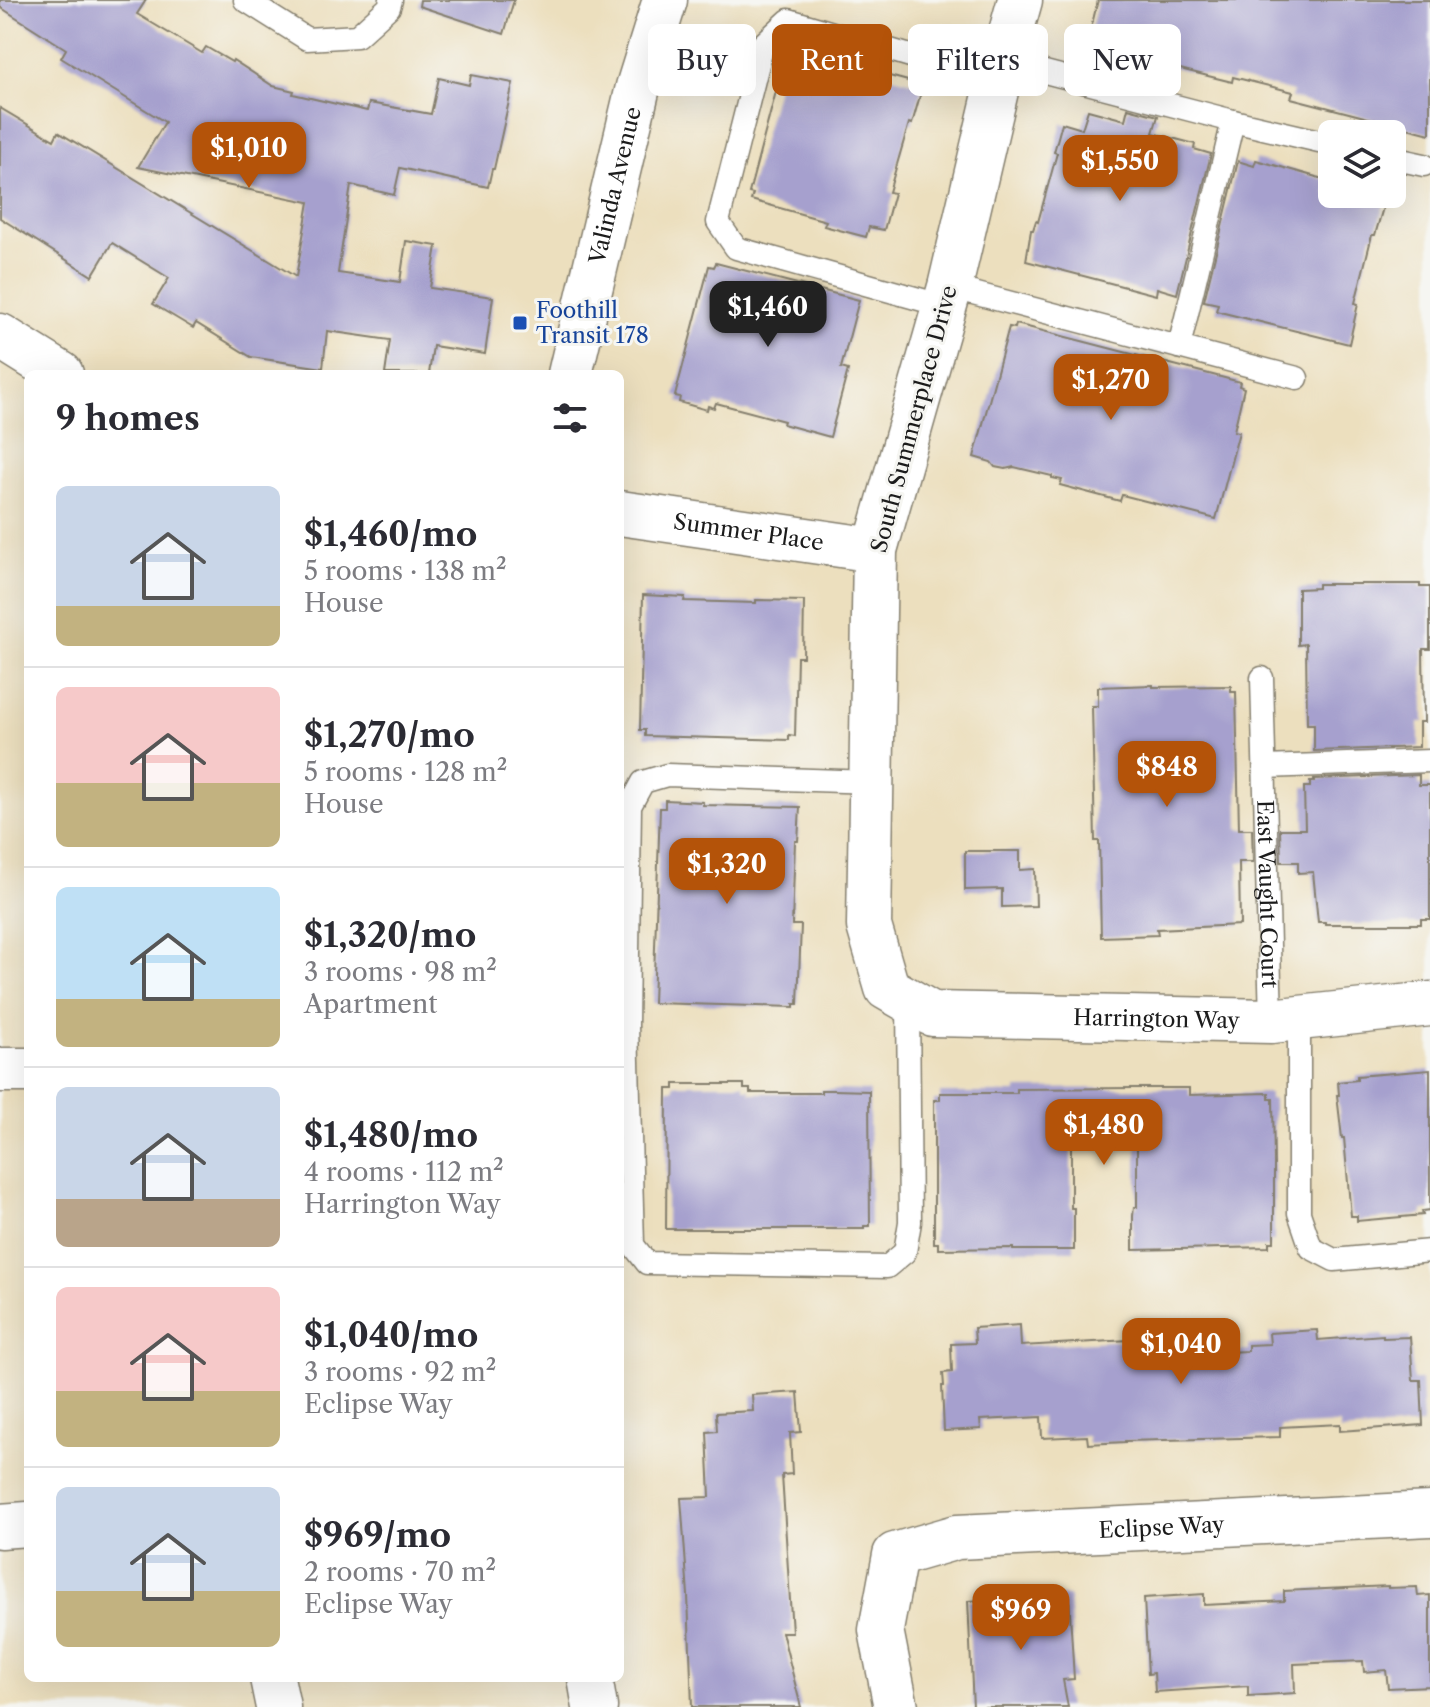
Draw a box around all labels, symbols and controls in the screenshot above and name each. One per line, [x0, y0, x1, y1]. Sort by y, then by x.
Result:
chip: Buy [648, 24, 756, 96]
chip: Rent [772, 24, 892, 96]
chip: Filters [908, 24, 1048, 96]
chip: New [1064, 24, 1181, 96]
street label: Valinda Avenue [583, 104, 646, 267]
map controls [1318, 120, 1406, 208]
button: layers [1318, 120, 1406, 208]
pin: $1,010 [184, 122, 314, 190]
text: $1,010 [210, 132, 288, 164]
pin: $1,550 [1055, 135, 1185, 203]
text: $1,550 [1081, 145, 1159, 177]
pin: $1,460 [703, 281, 833, 349]
street label: South Summerplace Drive [865, 282, 963, 556]
text: $1,460 [728, 291, 808, 323]
place label: Foothill Transit 178 [536, 297, 649, 349]
marker: Foothill Transit 178 [511, 314, 529, 332]
pin: $1,270 [1046, 354, 1176, 422]
text: $1,270 [1072, 364, 1150, 396]
icon: filters [548, 396, 592, 440]
text: 9 homes [56, 397, 200, 439]
street label: Summer Place [672, 507, 825, 556]
text: $1,460/mo [304, 513, 477, 555]
icon: home [120, 518, 216, 614]
text: 5 rooms · 138 m² [304, 555, 507, 587]
text: House [304, 587, 384, 619]
text: $1,270/mo [304, 714, 475, 756]
icon: home [120, 719, 216, 815]
pin: $848 [1120, 741, 1214, 809]
text: $848 [1136, 751, 1198, 783]
text: 5 rooms · 128 m² [304, 756, 507, 788]
text: House [304, 788, 384, 820]
street label: East Vaught Court [1252, 799, 1284, 989]
pin: $1,320 [662, 838, 792, 906]
text: $1,320 [687, 848, 767, 880]
text: $1,320/mo [304, 914, 476, 956]
icon: home [120, 919, 216, 1015]
text: 3 rooms · 98 m² [304, 956, 497, 988]
text: Apartment [304, 988, 437, 1020]
street label: Harrington Way [1073, 1003, 1241, 1034]
pin: $1,480 [1039, 1099, 1169, 1167]
text: $1,480 [1063, 1109, 1145, 1141]
text: $1,480/mo [304, 1114, 478, 1156]
icon: home [120, 1119, 216, 1215]
text: 4 rooms · 112 m² [304, 1156, 504, 1188]
text: Harrington Way [304, 1188, 501, 1220]
text: $1,040/mo [304, 1314, 478, 1356]
pin: $1,040 [1116, 1318, 1246, 1386]
icon: home [120, 1319, 216, 1415]
text: $1,040 [1140, 1328, 1222, 1360]
text: 3 rooms · 92 m² [304, 1356, 496, 1388]
text: Eclipse Way [304, 1388, 453, 1420]
street label: Eclipse Way [1098, 1510, 1226, 1544]
text: $969/mo [304, 1514, 451, 1556]
icon: home [120, 1519, 216, 1615]
text: 2 rooms · 70 m² [304, 1556, 496, 1588]
pin: $969 [974, 1584, 1068, 1652]
text: Eclipse Way [304, 1588, 453, 1620]
text: $969 [990, 1594, 1052, 1626]

